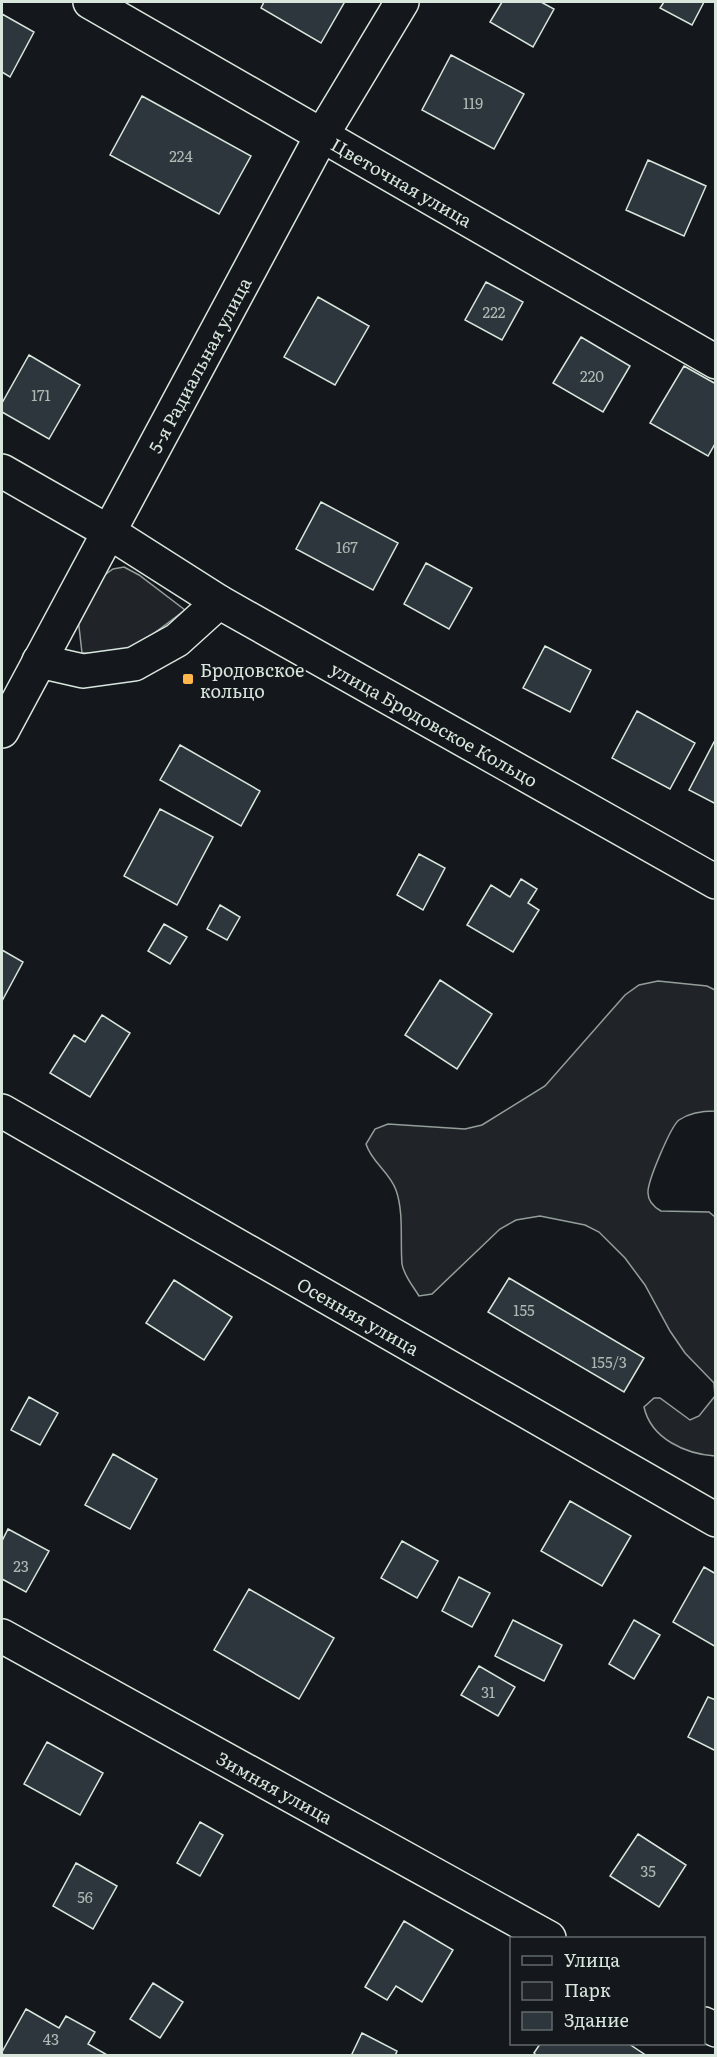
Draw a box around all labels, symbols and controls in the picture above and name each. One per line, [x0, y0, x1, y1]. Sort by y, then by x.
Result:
house number: 119 [463, 91, 483, 114]
street label: Цветочная улица [327, 130, 478, 233]
house number: 224 [169, 144, 193, 167]
street label: 5-я Радиальная улица [141, 271, 257, 457]
house number: 222 [483, 300, 506, 323]
house number: 220 [580, 364, 604, 387]
house number: 171 [31, 383, 51, 406]
house number: 167 [336, 535, 358, 558]
street label: улица Бродовское Кольцо [326, 654, 543, 793]
place label: Бродовское кольцо [200, 656, 304, 704]
marker: Бродовское кольцо [181, 672, 195, 686]
street label: Осенняя улица [293, 1270, 425, 1361]
house number: 155 [513, 1298, 535, 1321]
house number: 155/3 [591, 1350, 627, 1373]
house number: 23 [13, 1554, 29, 1577]
house number: 31 [481, 1680, 495, 1703]
street label: Зимняя улица [212, 1744, 339, 1830]
house number: 35 [640, 1859, 656, 1882]
house number: 56 [77, 1885, 93, 1908]
legend [510, 1937, 705, 2045]
text: Улица [564, 1946, 620, 1973]
text: Парк [564, 1976, 611, 2003]
text: Здание [564, 2006, 629, 2033]
house number: 43 [43, 2027, 59, 2050]

